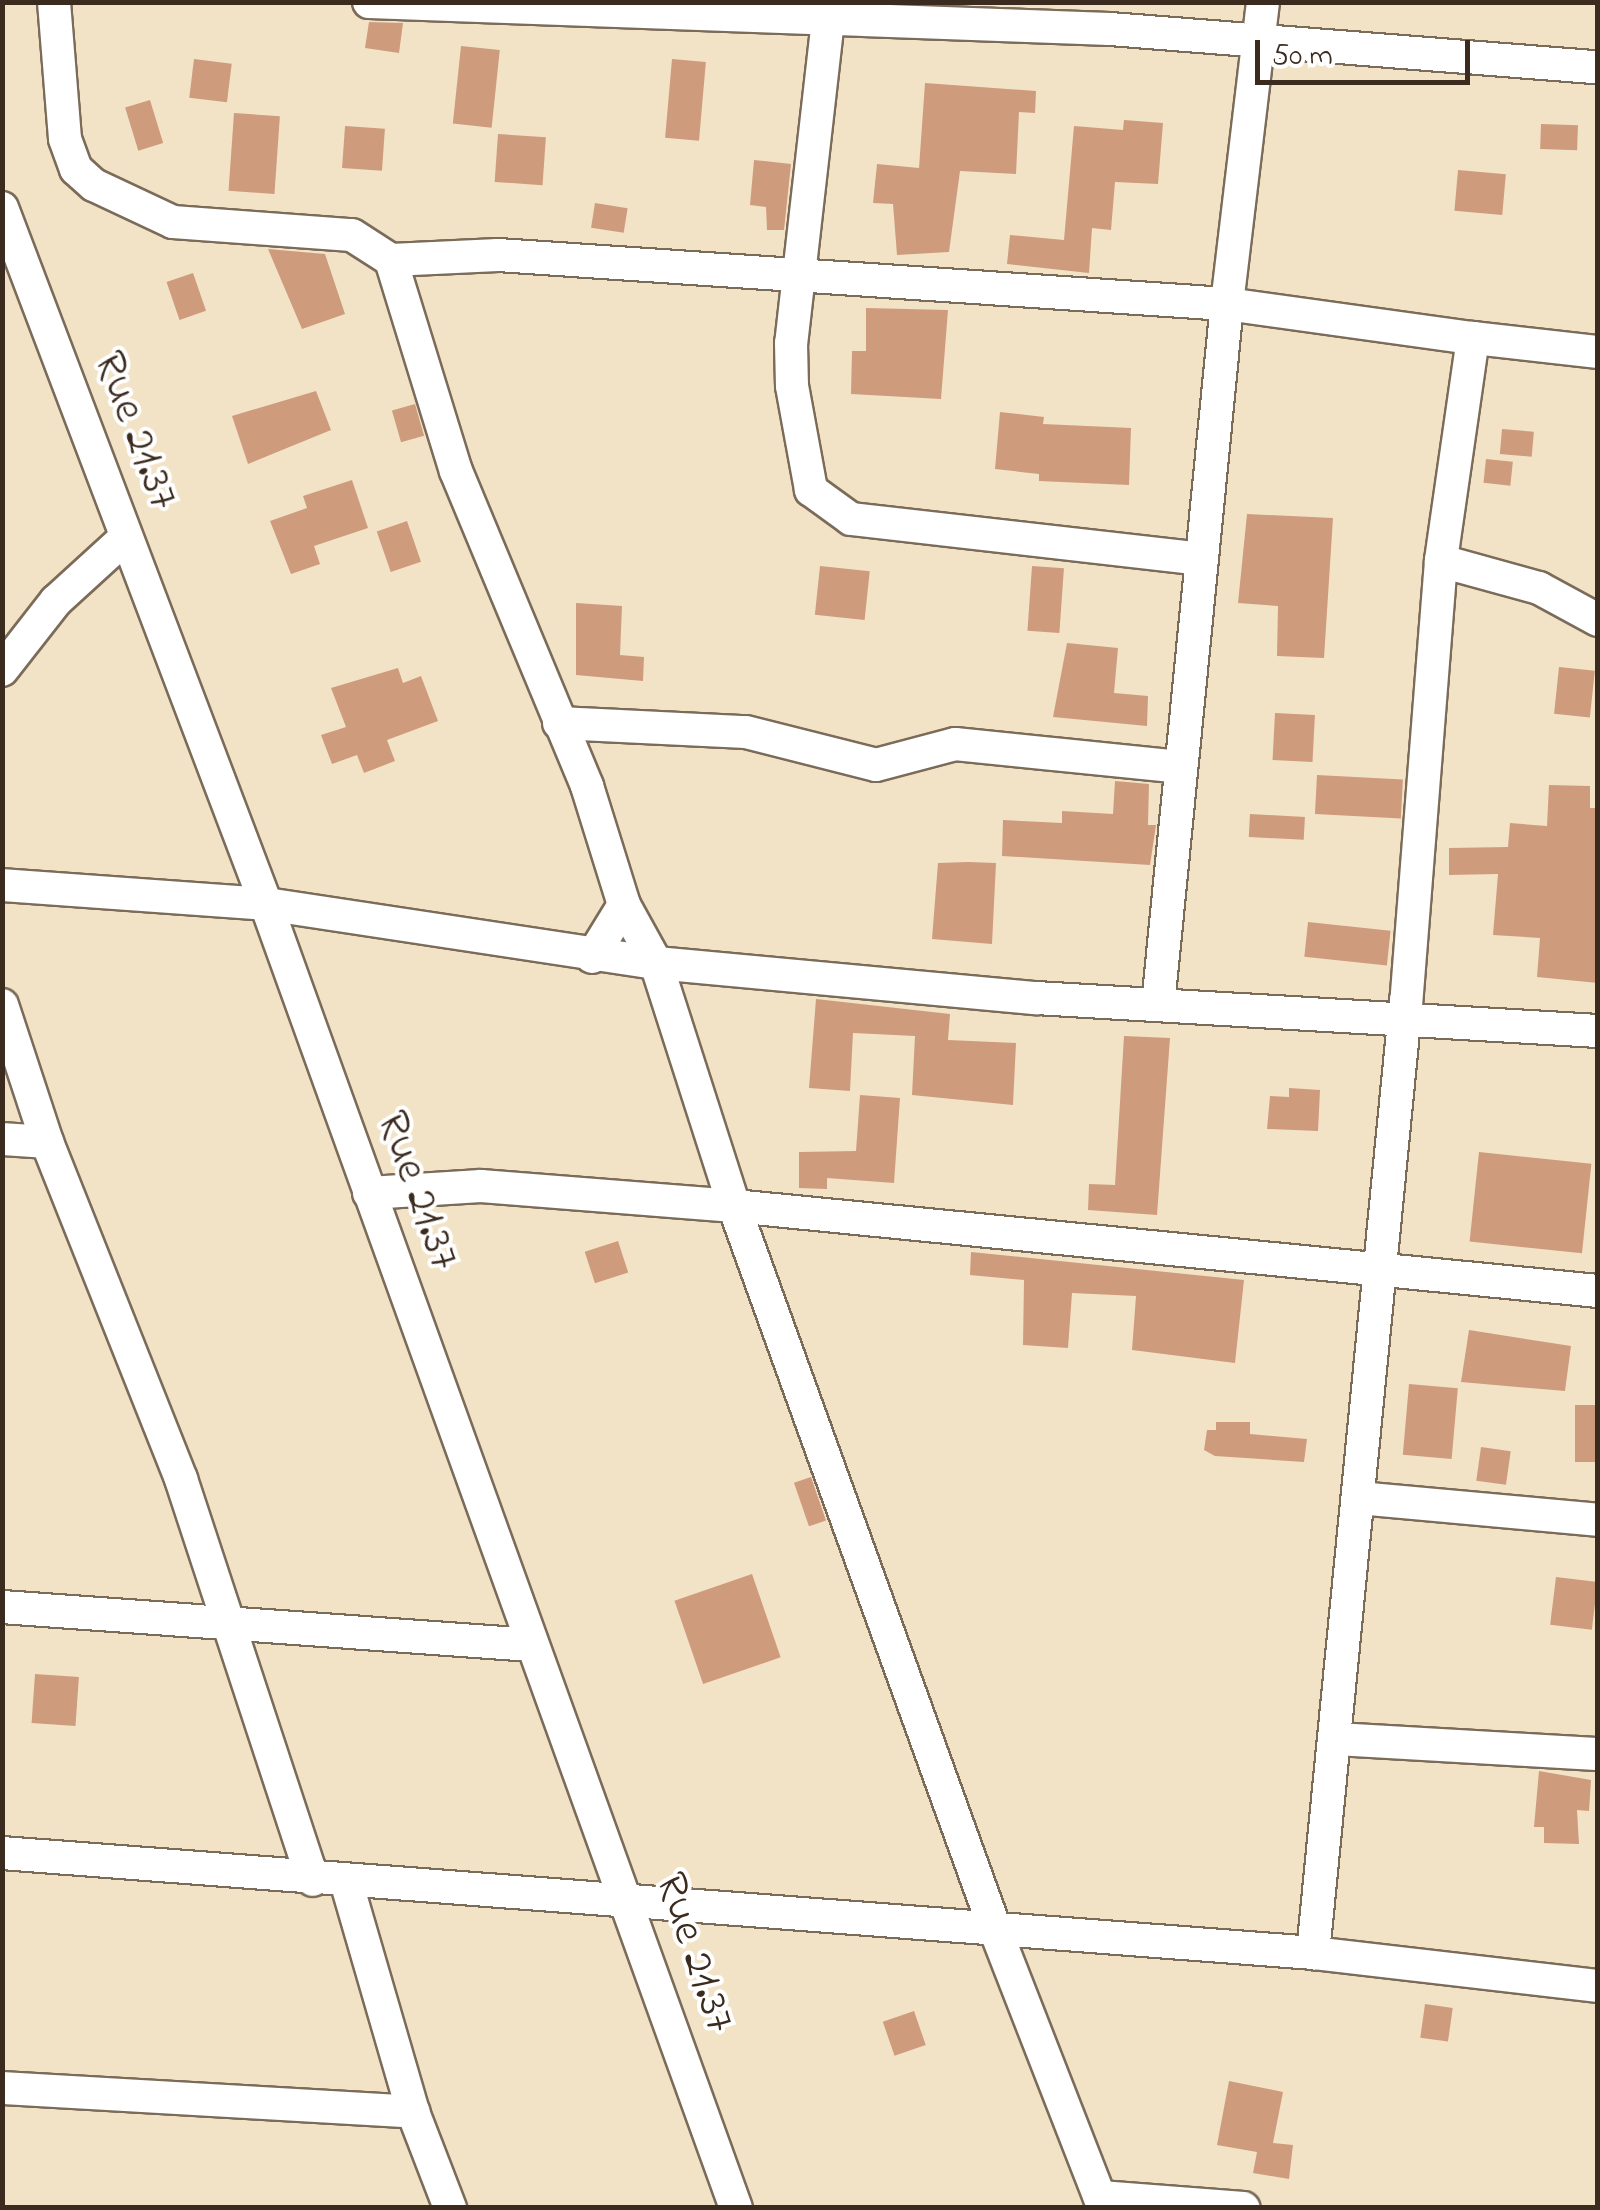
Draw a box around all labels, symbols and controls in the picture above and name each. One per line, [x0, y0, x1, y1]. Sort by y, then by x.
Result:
scale bar [1260, 20, 1475, 82]
text: 50 m [1272, 35, 1333, 79]
street label: Rue 21.37 [79, 344, 189, 518]
street label: Rue 21.37 [362, 1104, 470, 1278]
street label: Rue 21.37 [641, 1866, 745, 2040]

